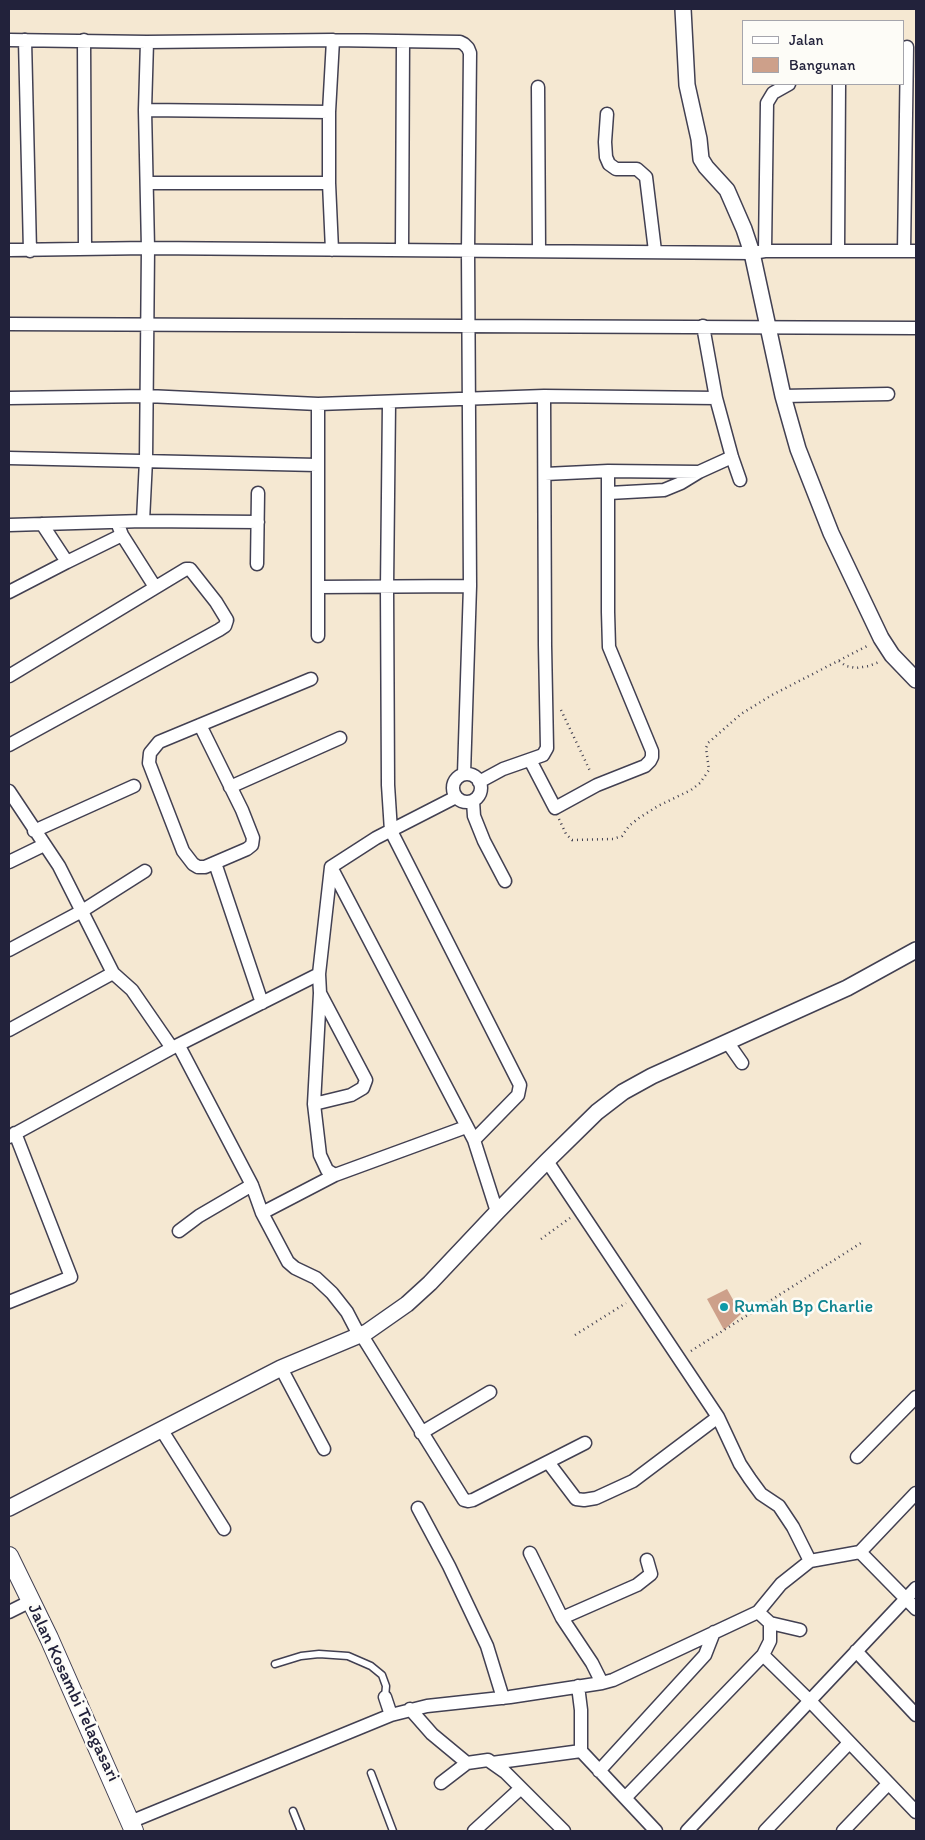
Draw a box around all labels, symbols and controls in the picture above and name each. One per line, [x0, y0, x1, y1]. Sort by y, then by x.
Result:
legend [742, 20, 905, 85]
text: Jalan [789, 31, 823, 49]
text: Bangunan [789, 56, 856, 74]
place label: Rumah Bp Charlie [734, 1296, 873, 1318]
marker: Rumah Bp Charlie [718, 1301, 730, 1313]
street label: Jalan Kosambi Telagasari [22, 1601, 124, 1785]

